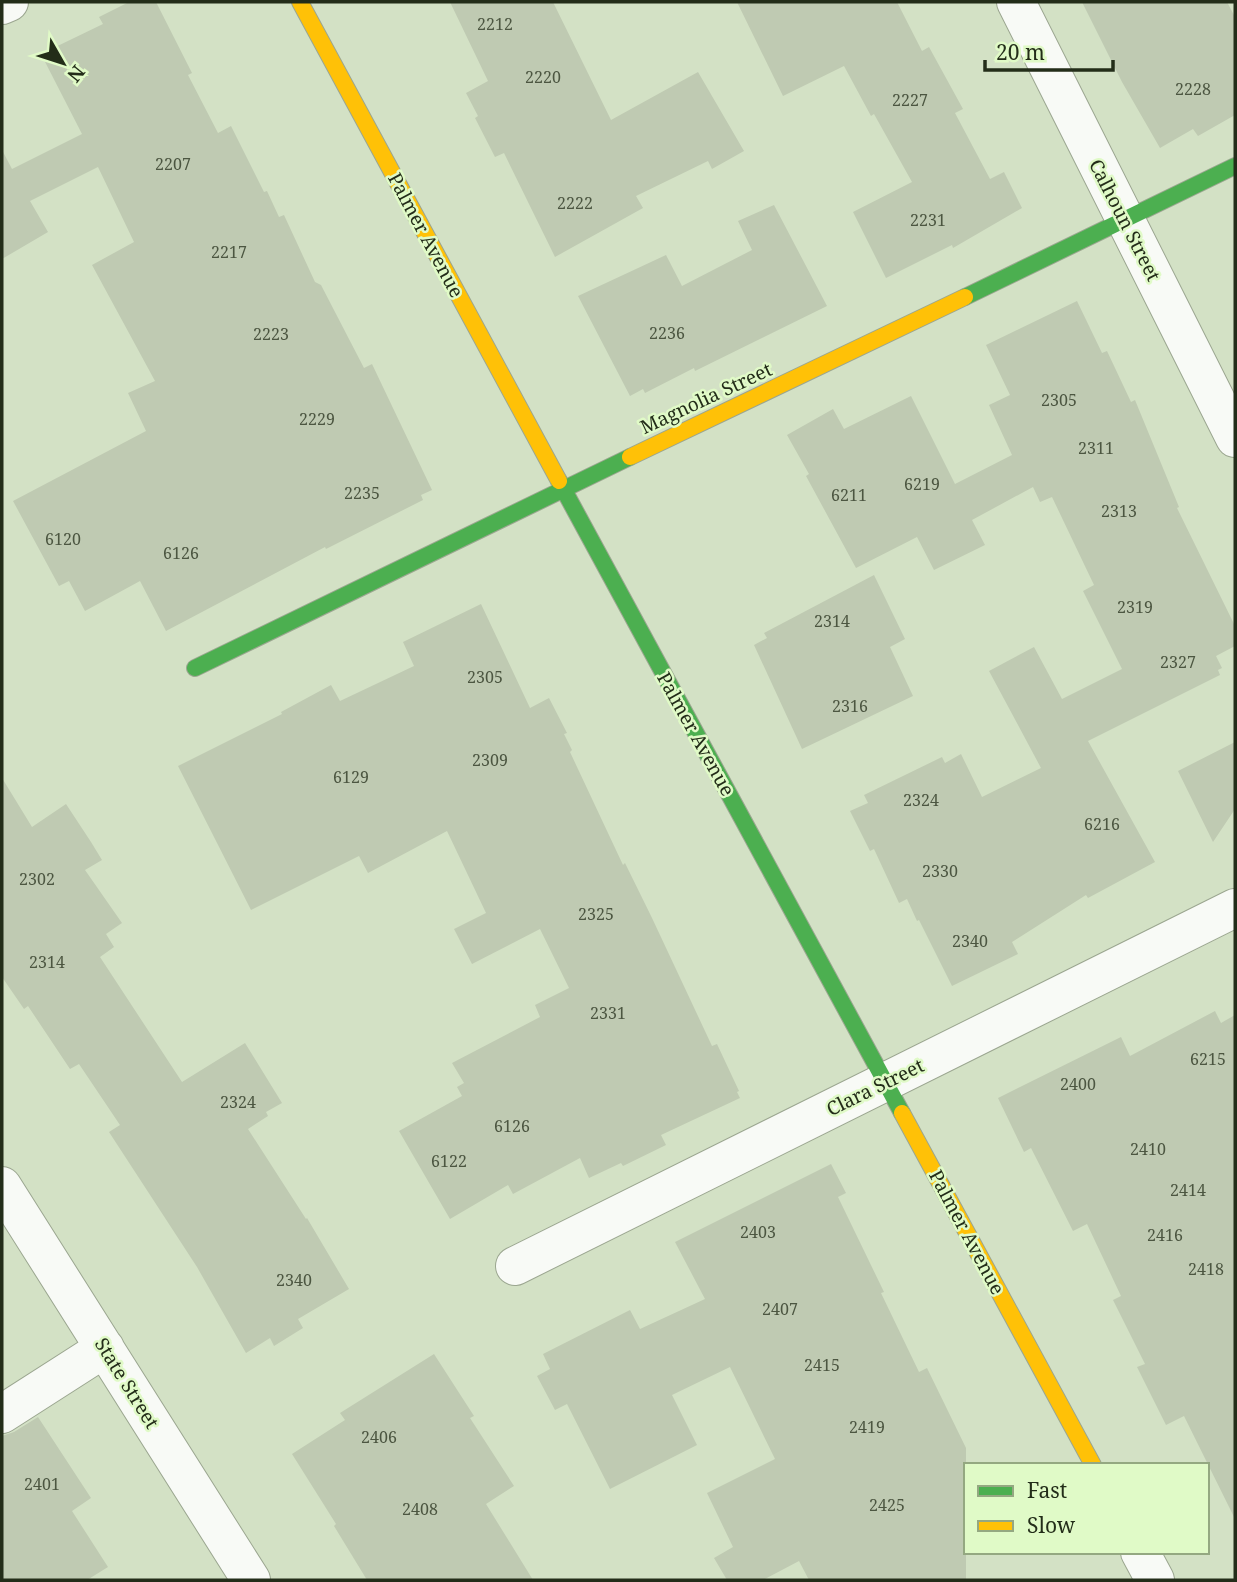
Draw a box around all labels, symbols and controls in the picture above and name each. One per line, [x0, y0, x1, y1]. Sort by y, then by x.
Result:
house number: 2212 [477, 13, 513, 35]
north arrow [28, 28, 98, 98]
scale bar [985, 28, 1113, 72]
text: 20 m [996, 38, 1045, 66]
text: N [61, 60, 91, 88]
house number: 2220 [525, 66, 561, 88]
house number: 2228 [1175, 78, 1211, 100]
house number: 2227 [892, 89, 928, 111]
house number: 2207 [155, 153, 191, 175]
street label: Calhoun Street [1083, 155, 1167, 286]
street label: Palmer Avenue [382, 168, 470, 302]
house number: 2222 [557, 192, 593, 214]
house number: 2231 [910, 209, 946, 231]
house number: 2217 [211, 241, 247, 263]
house number: 2236 [649, 322, 685, 344]
house number: 2223 [253, 323, 289, 345]
street label: Magnolia Street [636, 356, 776, 440]
house number: 2305 [1041, 389, 1077, 411]
house number: 2229 [299, 408, 335, 430]
house number: 2311 [1078, 437, 1114, 459]
house number: 6219 [904, 473, 940, 495]
house number: 2235 [344, 482, 380, 504]
house number: 6211 [831, 484, 867, 506]
house number: 2313 [1101, 500, 1137, 522]
house number: 6120 [45, 528, 81, 550]
house number: 6126 [163, 542, 199, 564]
house number: 2319 [1117, 596, 1153, 618]
house number: 2314 [814, 610, 850, 632]
house number: 2327 [1160, 651, 1196, 673]
house number: 2305 [467, 666, 503, 688]
street label: Palmer Avenue [651, 667, 741, 801]
house number: 2316 [832, 695, 868, 717]
house number: 2309 [472, 749, 508, 771]
house number: 6129 [333, 766, 369, 788]
house number: 2324 [903, 789, 939, 811]
house number: 6216 [1084, 813, 1120, 835]
house number: 2330 [922, 860, 958, 882]
house number: 2302 [19, 868, 55, 890]
house number: 2325 [578, 903, 614, 925]
house number: 2340 [952, 930, 988, 952]
house number: 2314 [29, 951, 65, 973]
house number: 2331 [590, 1002, 626, 1024]
house number: 6215 [1190, 1048, 1226, 1070]
street label: Clara Street [822, 1052, 928, 1122]
house number: 2400 [1060, 1073, 1096, 1095]
house number: 2324 [220, 1091, 256, 1113]
house number: 6126 [494, 1115, 530, 1137]
house number: 2410 [1130, 1138, 1166, 1160]
house number: 6122 [431, 1150, 467, 1172]
street label: Palmer Avenue [923, 1165, 1011, 1299]
house number: 2414 [1170, 1179, 1206, 1201]
house number: 2403 [740, 1221, 776, 1243]
house number: 2416 [1147, 1224, 1183, 1246]
house number: 2418 [1188, 1258, 1224, 1280]
house number: 2340 [276, 1269, 312, 1291]
house number: 2407 [762, 1298, 798, 1320]
street label: State Street [89, 1333, 165, 1434]
house number: 2415 [804, 1354, 840, 1376]
house number: 2419 [849, 1416, 885, 1438]
house number: 2406 [361, 1426, 397, 1448]
legend [964, 1463, 1209, 1554]
house number: 2401 [24, 1473, 60, 1495]
text: Fast [1027, 1476, 1067, 1504]
house number: 2425 [869, 1494, 905, 1516]
house number: 2408 [402, 1498, 438, 1520]
text: Slow [1027, 1511, 1076, 1539]

